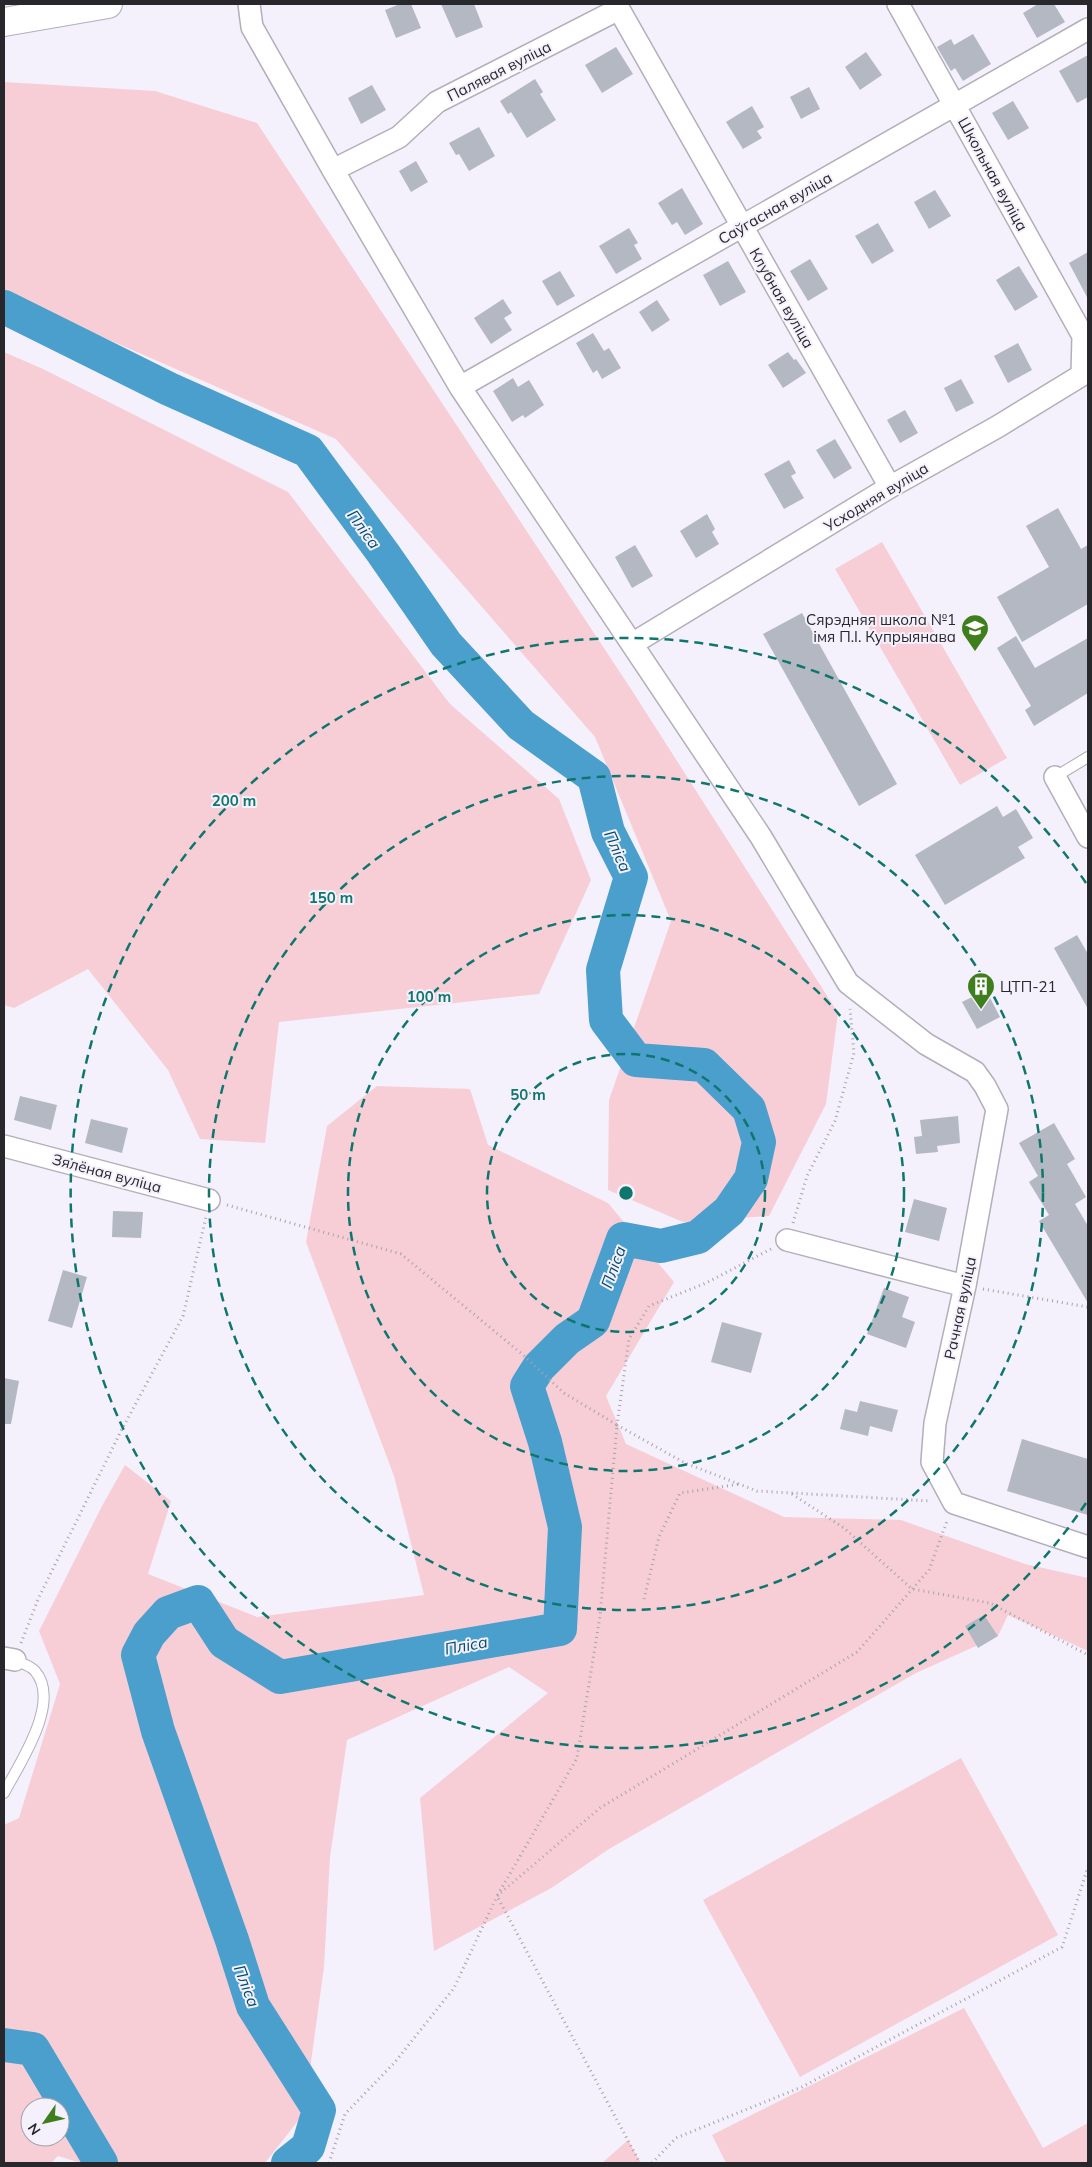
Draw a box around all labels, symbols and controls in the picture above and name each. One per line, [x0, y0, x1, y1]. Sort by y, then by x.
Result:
street label: Палявая вуліца [444, 37, 554, 105]
street label: Школьная вуліца [954, 114, 1032, 234]
street label: Саўгасная вуліца [715, 168, 835, 248]
street label: Клубная вуліца [746, 244, 818, 352]
street label: Усходняя вуліца [819, 458, 932, 536]
water label: Пліса [343, 506, 385, 553]
place label: Сярэдняя школа №1 імя П.І. Купрыянава [806, 610, 956, 646]
school or university icon: Сярэдняя школа №1 імя П.І. Купрыянава [960, 613, 990, 652]
text: 200 m [212, 791, 256, 810]
water label: Пліса [600, 827, 636, 875]
text: 150 m [309, 888, 353, 907]
building icon: ЦТП-21 [966, 971, 996, 1010]
place label: ЦТП-21 [1000, 977, 1057, 996]
text: 100 m [407, 987, 451, 1006]
text: 50 m [510, 1085, 546, 1104]
street label: Зялёная вуліца [50, 1149, 164, 1197]
centre of rings [617, 1184, 635, 1202]
water label: Пліса [596, 1243, 630, 1291]
street label: Рачная вуліца [940, 1255, 980, 1361]
water label: Пліса [443, 1631, 489, 1659]
water label: Пліса [230, 1962, 264, 2010]
north arrow [20, 2097, 70, 2147]
text: N [24, 2120, 45, 2139]

